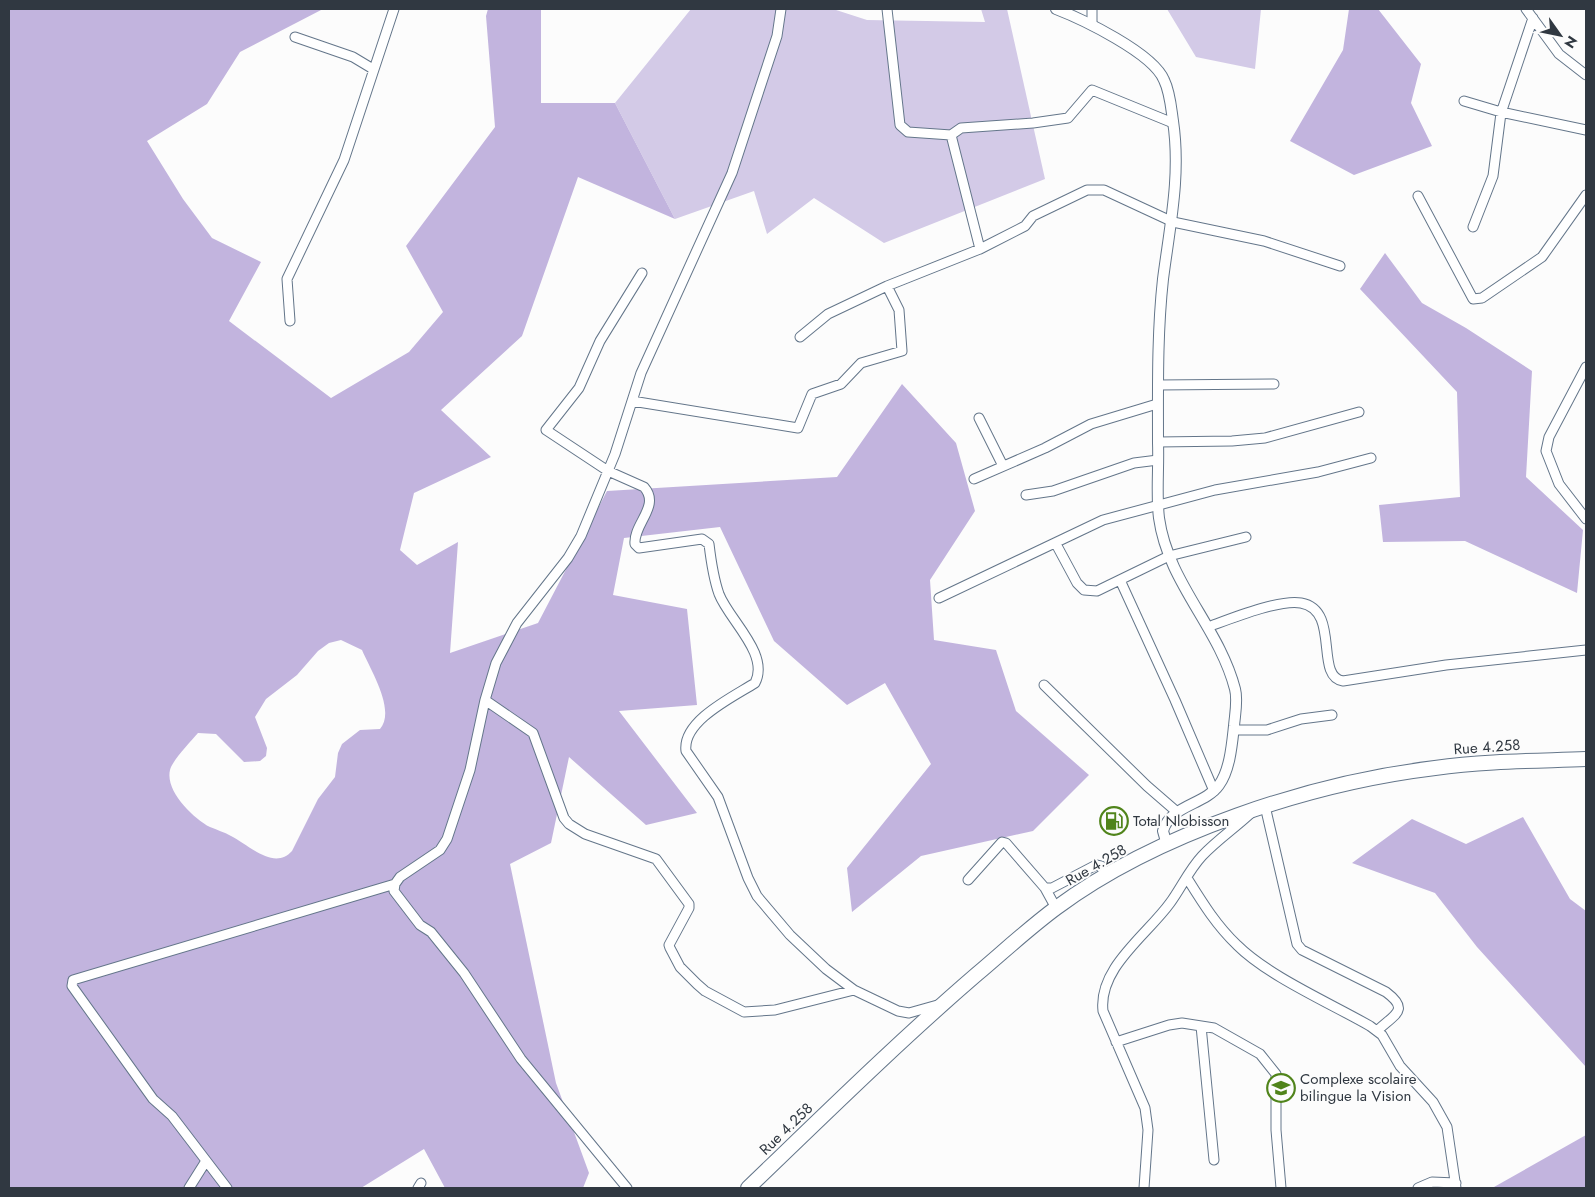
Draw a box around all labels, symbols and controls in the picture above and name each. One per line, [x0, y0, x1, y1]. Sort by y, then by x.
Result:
north arrow [1535, 10, 1585, 60]
text: N [1559, 32, 1582, 52]
street label: Rue 4.258 [1453, 734, 1521, 760]
fuel station icon: Total Nlobisson [1099, 806, 1129, 836]
place label: Total Nlobisson [1133, 810, 1229, 832]
street label: Rue 4.258 [1062, 839, 1130, 891]
place label: Complexe scolaire bilingue la Vision [1300, 1068, 1417, 1107]
school or university icon: Complexe scolaire bilingue la Vision [1266, 1073, 1296, 1103]
street label: Rue 4.258 [754, 1098, 818, 1160]

